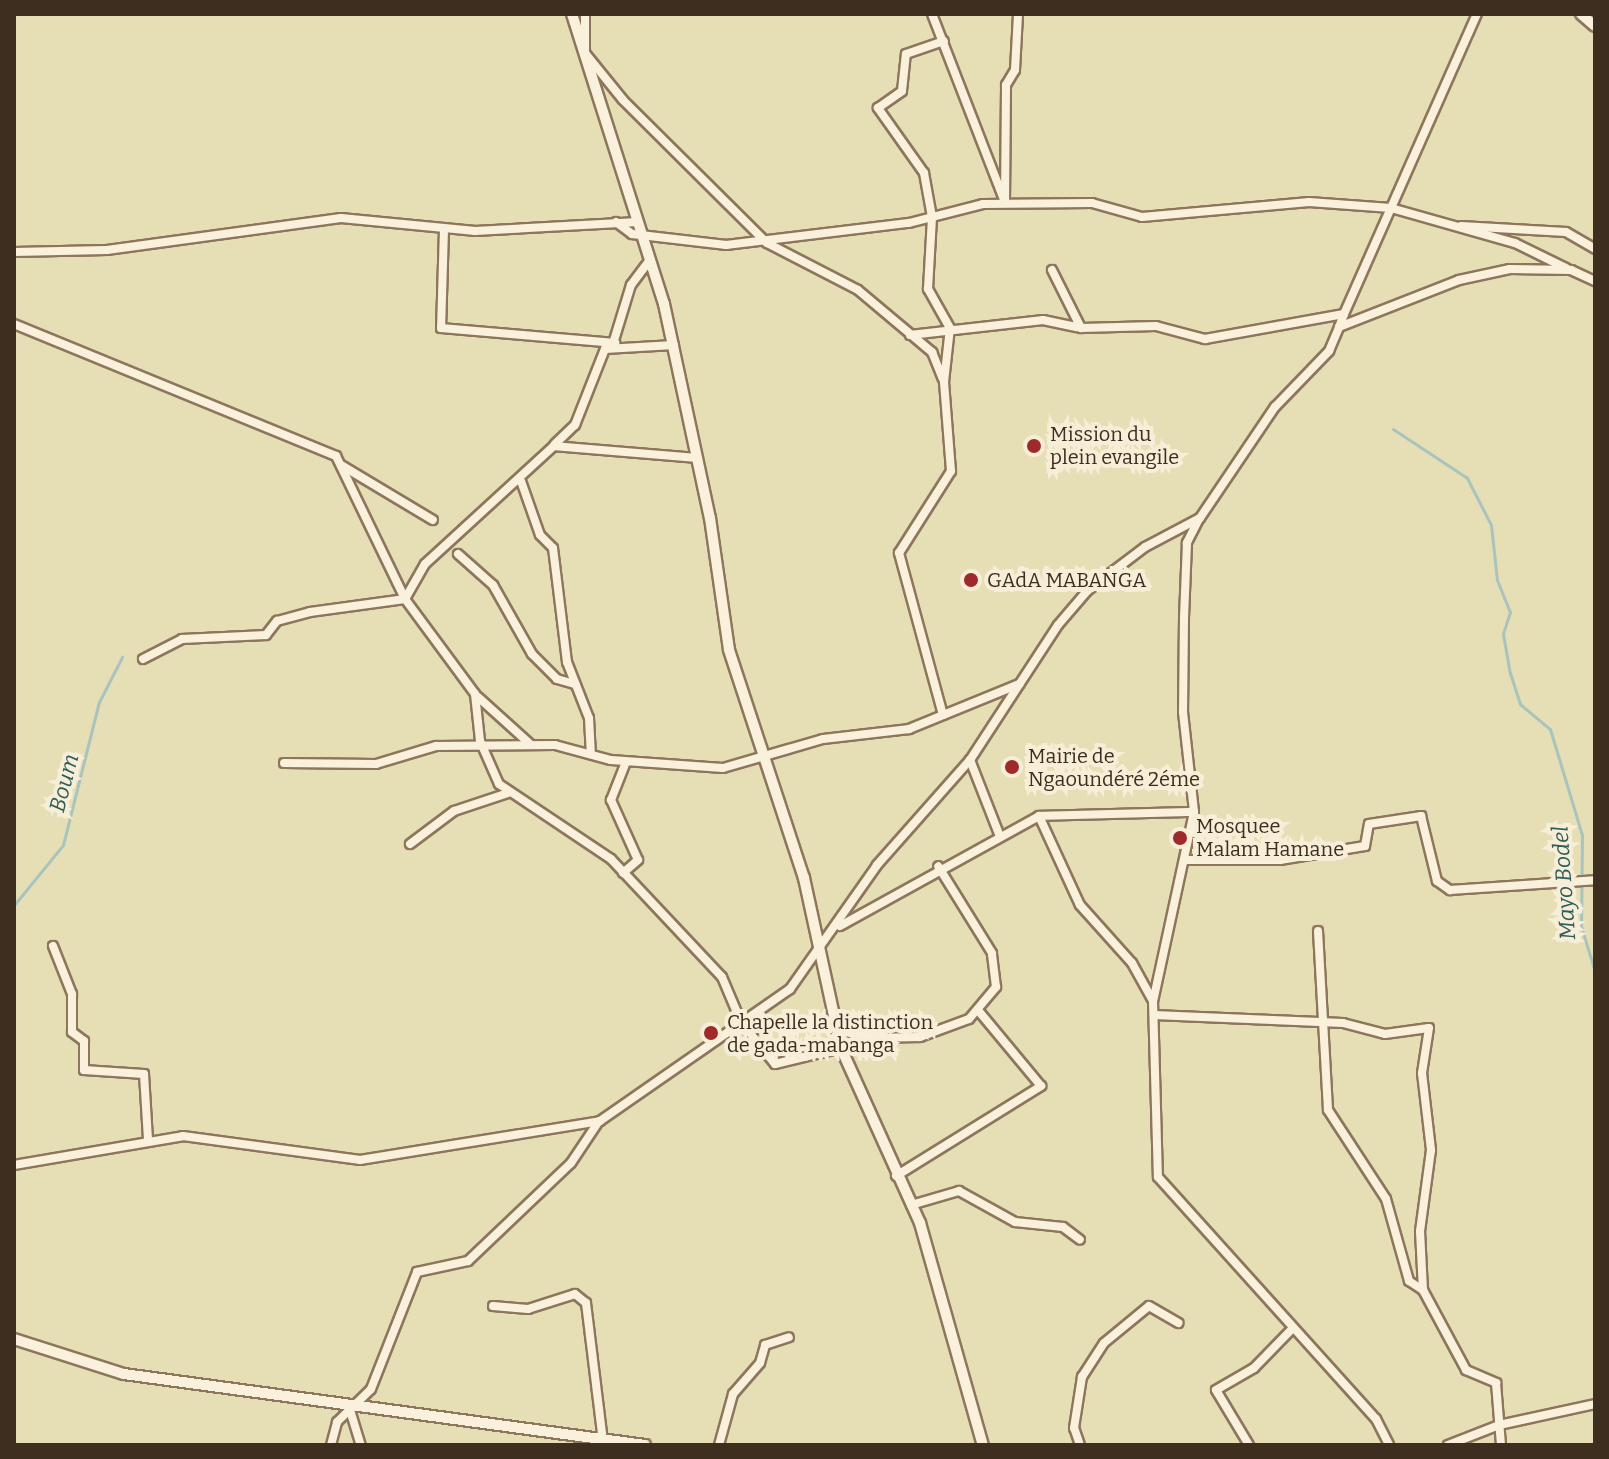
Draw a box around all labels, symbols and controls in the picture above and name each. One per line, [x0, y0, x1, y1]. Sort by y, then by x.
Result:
place label: Mission du plein evangile [1050, 422, 1179, 469]
marker: Mission du plein evangile [1025, 437, 1043, 455]
place label: GAdA MABANGA [987, 568, 1146, 592]
marker: GAdA MABANGA [962, 571, 980, 589]
place label: Mairie de Ngaoundéré 2éme [1028, 744, 1200, 791]
water label: Boum [44, 751, 84, 815]
marker: Mairie de Ngaoundéré 2éme [1003, 758, 1021, 776]
place label: Mosquee Malam Hamane [1196, 814, 1344, 861]
water label: Mayo Bodel [1547, 825, 1581, 941]
marker: Mosquee Malam Hamane [1171, 829, 1189, 847]
place label: Chapelle la distinction de gada-mabanga [727, 1010, 933, 1057]
marker: Chapelle la distinction de gada-mabanga [702, 1024, 720, 1042]

